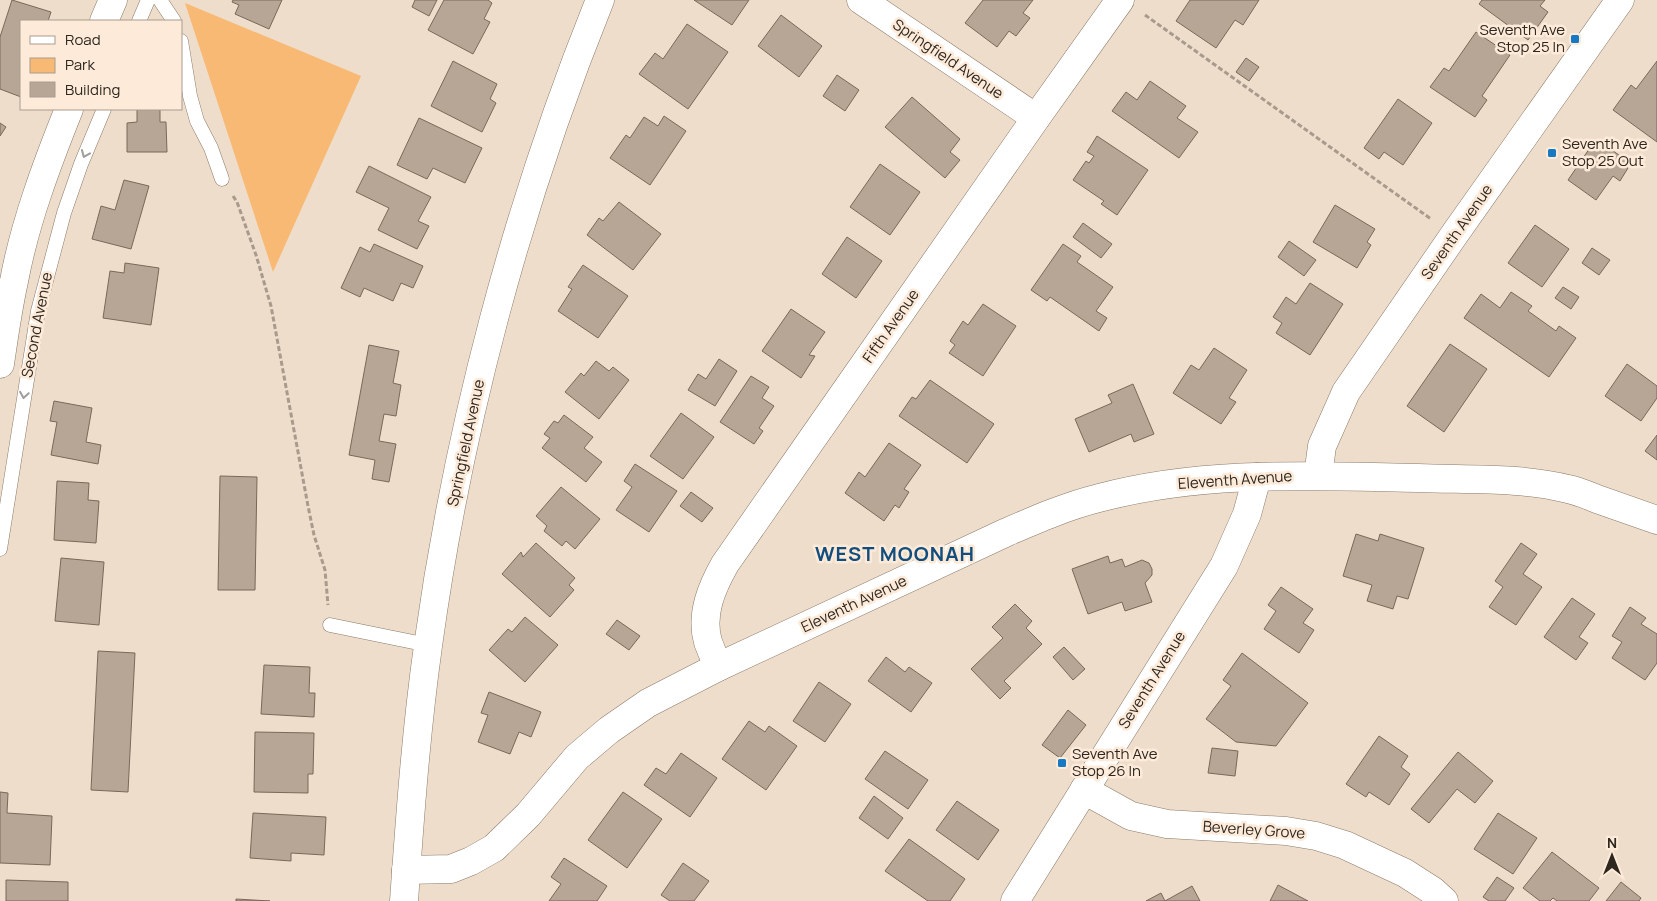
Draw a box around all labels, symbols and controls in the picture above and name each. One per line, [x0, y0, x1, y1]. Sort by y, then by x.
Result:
street label: Springfield Avenue [889, 14, 1008, 104]
place label: Seventh Ave Stop 25 In [1480, 19, 1565, 57]
legend [20, 20, 182, 110]
text: Road [65, 29, 101, 50]
marker: Seventh Ave Stop 25 In [1569, 33, 1581, 45]
text: Park [65, 54, 95, 75]
text: Building [65, 79, 120, 100]
place label: Seventh Ave Stop 25 Out [1562, 133, 1648, 171]
marker: Seventh Ave Stop 25 Out [1546, 147, 1558, 159]
one-way arrow [81, 149, 92, 158]
street label: Seventh Avenue [1416, 180, 1497, 284]
street label: Second Avenue [16, 270, 57, 379]
street label: Fifth Avenue [857, 284, 924, 367]
street label: Springfield Avenue [442, 377, 489, 508]
one-way arrow [19, 392, 30, 400]
street label: Eleventh Avenue [1177, 465, 1293, 494]
district label: WEST MOONAH [815, 540, 975, 567]
street label: Eleventh Avenue [797, 570, 910, 637]
street label: Seventh Avenue [1113, 627, 1190, 733]
place label: Seventh Ave Stop 26 In [1072, 743, 1158, 781]
marker: Seventh Ave Stop 26 In [1056, 757, 1068, 769]
street label: Beverley Grove [1202, 815, 1306, 844]
north arrow [1587, 831, 1637, 881]
text: N [1607, 833, 1617, 852]

